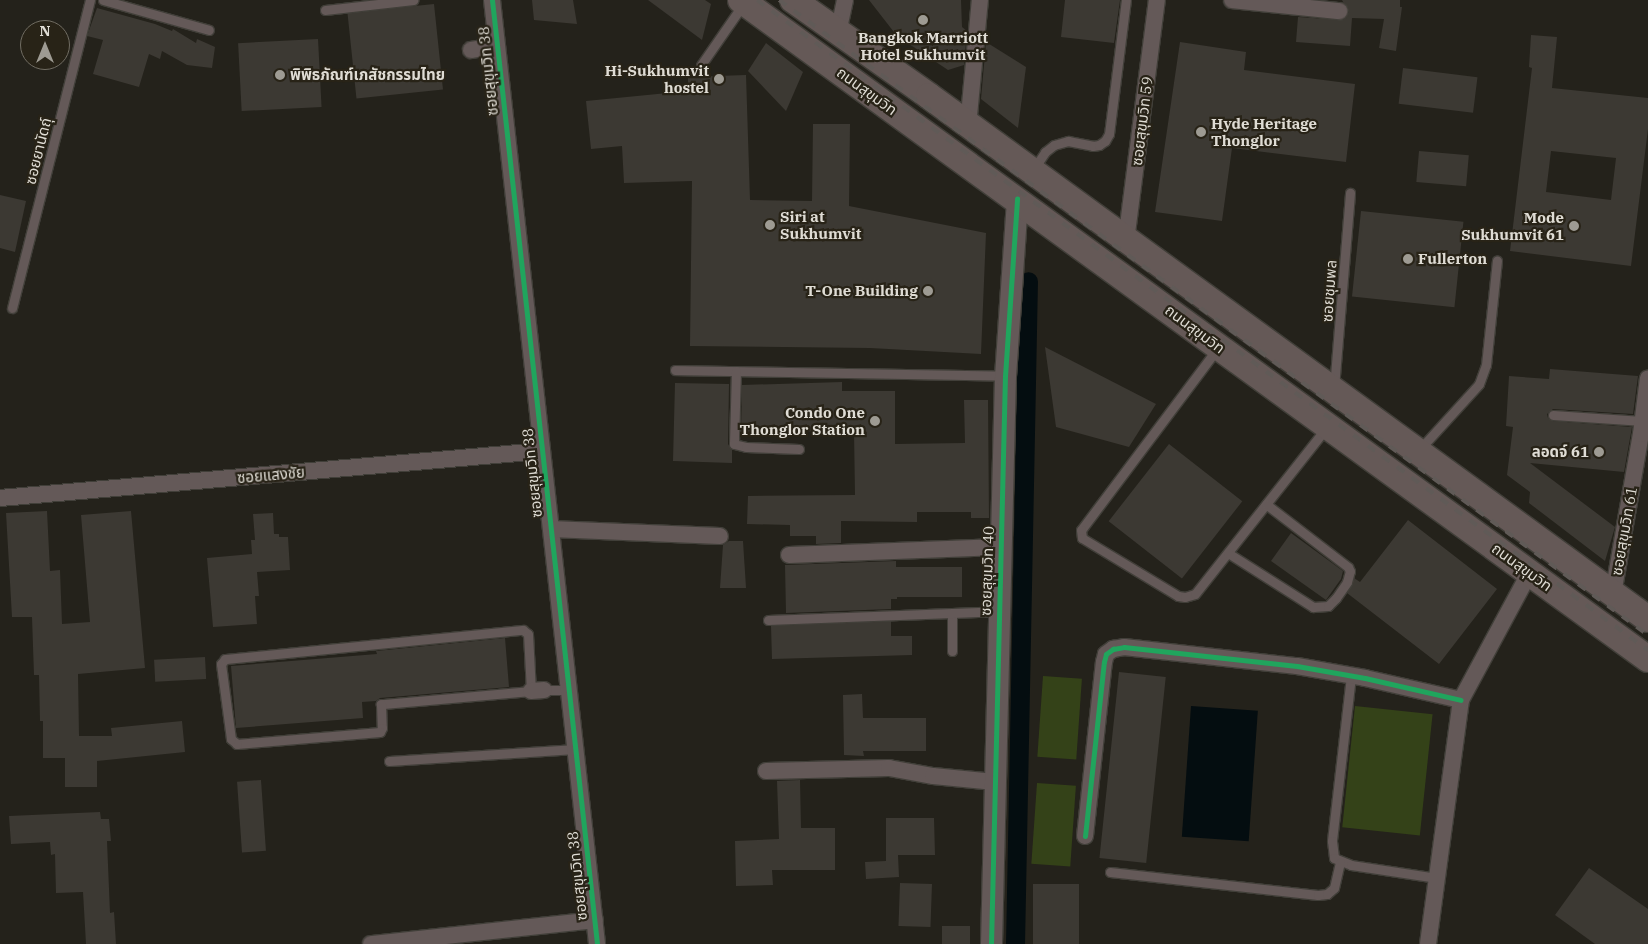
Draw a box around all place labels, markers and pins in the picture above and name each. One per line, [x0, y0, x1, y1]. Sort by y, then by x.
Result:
marker: Bangkok Marriott Hotel Sukhumvit [917, 14, 929, 26]
place label: Bangkok Marriott Hotel Sukhumvit [858, 28, 988, 63]
place label: Hi-Sukhumvit hostel [605, 61, 709, 96]
place label: พิพิธภัณฑ์เภสัชกรรมไทย [290, 66, 445, 84]
marker: พิพิธภัณฑ์เภสัชกรรมไทย [274, 69, 286, 81]
marker: Hi-Sukhumvit hostel [713, 73, 725, 85]
place label: Hyde Heritage Thonglor [1211, 114, 1317, 149]
marker: Hyde Heritage Thonglor [1195, 126, 1207, 138]
place label: Siri at Sukhumvit [780, 207, 861, 242]
place label: Mode Sukhumvit 61 [1461, 208, 1564, 243]
marker: Siri at Sukhumvit [764, 219, 776, 231]
marker: Mode Sukhumvit 61 [1568, 220, 1580, 232]
place label: Fullerton [1418, 250, 1487, 268]
marker: Fullerton [1402, 253, 1414, 265]
place label: T-One Building [805, 282, 918, 300]
marker: T-One Building [922, 285, 934, 297]
place label: Condo One Thonglor Station [740, 403, 865, 438]
marker: Condo One Thonglor Station [869, 415, 881, 427]
place label: ลอดจ์ 61 [1532, 443, 1589, 461]
marker: ลอดจ์ 61 [1593, 446, 1605, 458]

